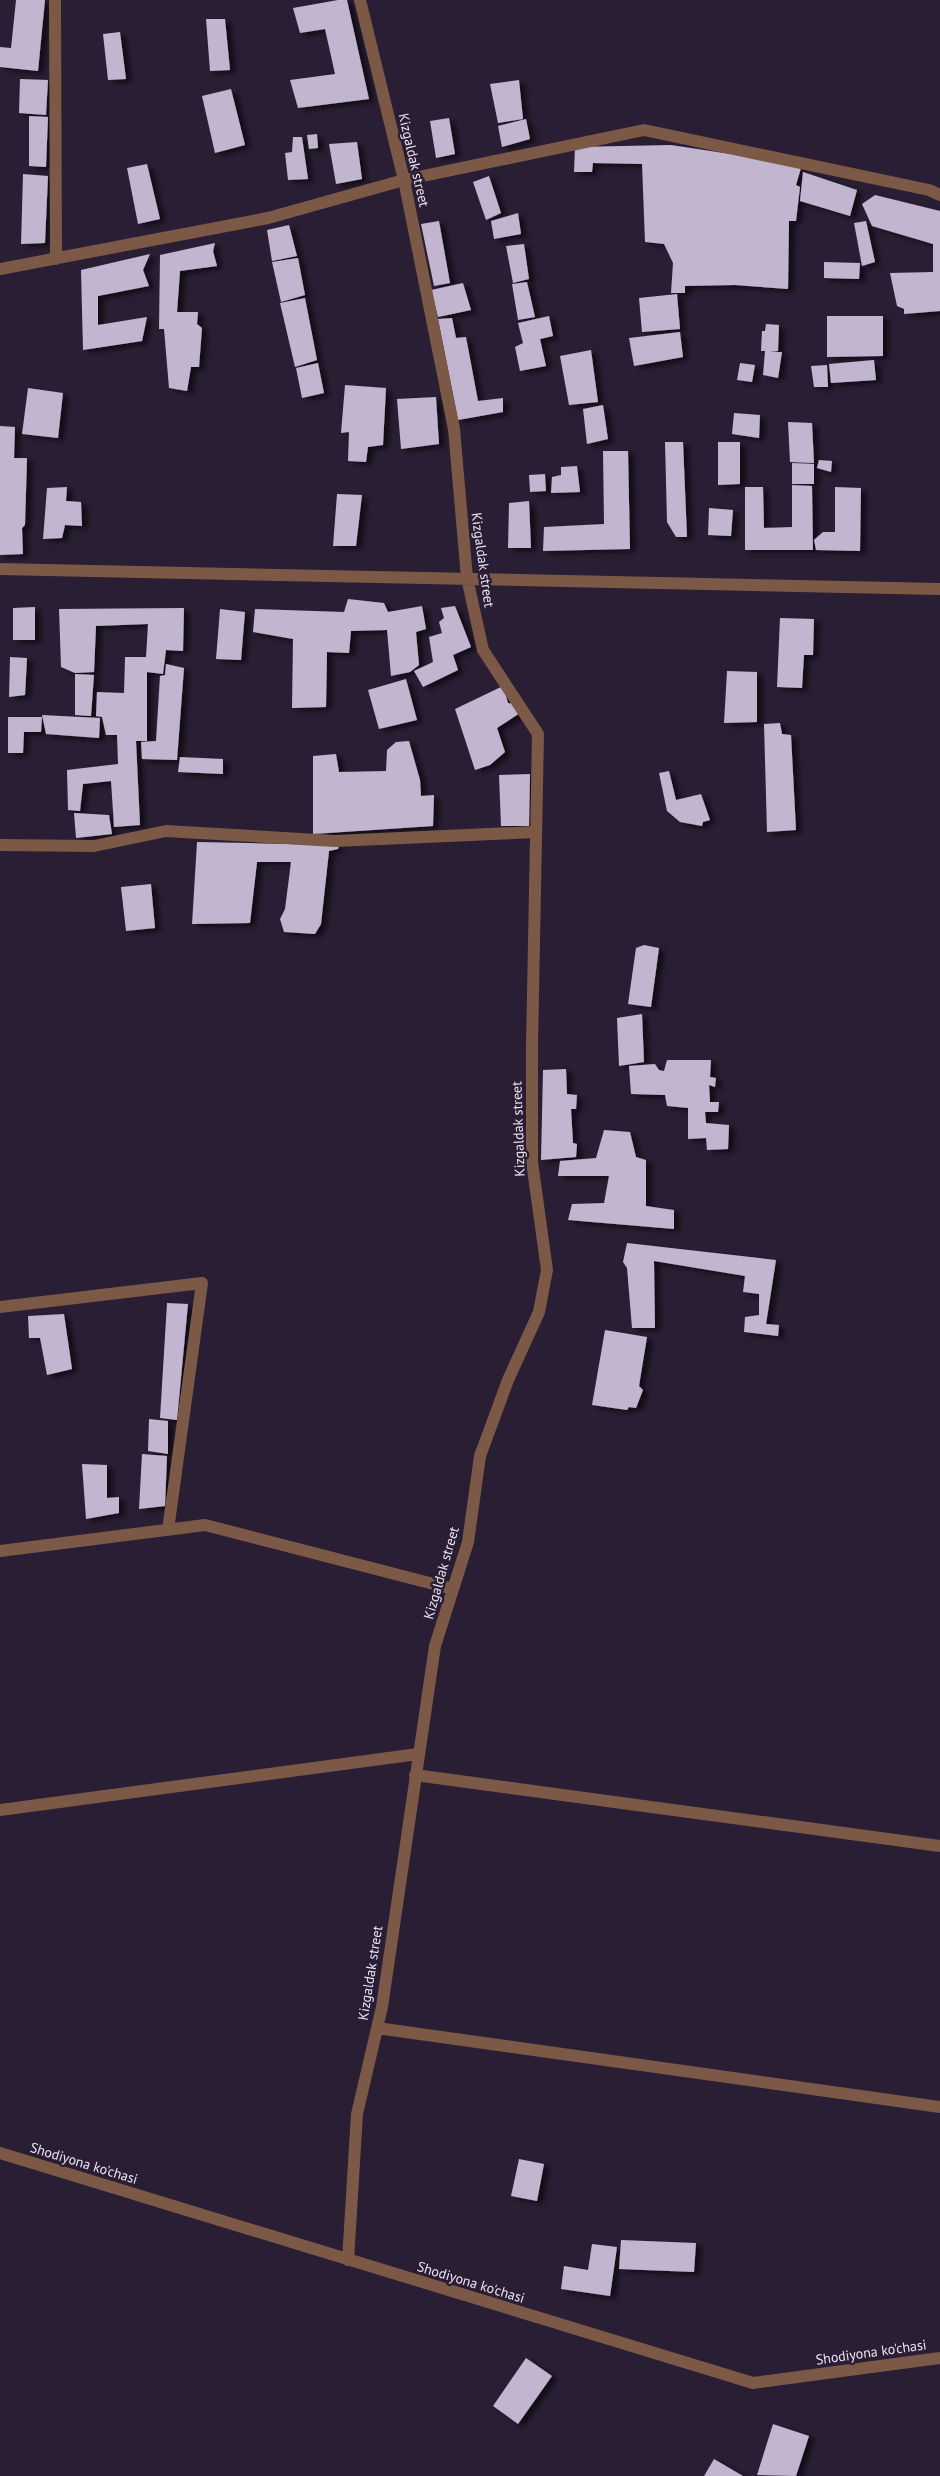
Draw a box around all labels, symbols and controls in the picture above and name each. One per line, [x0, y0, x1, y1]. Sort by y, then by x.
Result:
street label: Kizgaldak street [394, 111, 434, 209]
street label: Kizgaldak street [467, 511, 499, 609]
street label: Kizgaldak street [507, 1081, 529, 1177]
street label: Kizgaldak street [419, 1524, 463, 1621]
street label: Kizgaldak street [354, 1924, 386, 2022]
street label: Shodiyona ko'chasi [28, 2138, 140, 2188]
street label: Shodiyona ko'chasi [415, 2257, 527, 2307]
street label: Shodiyona ko'chasi [814, 2335, 928, 2369]

